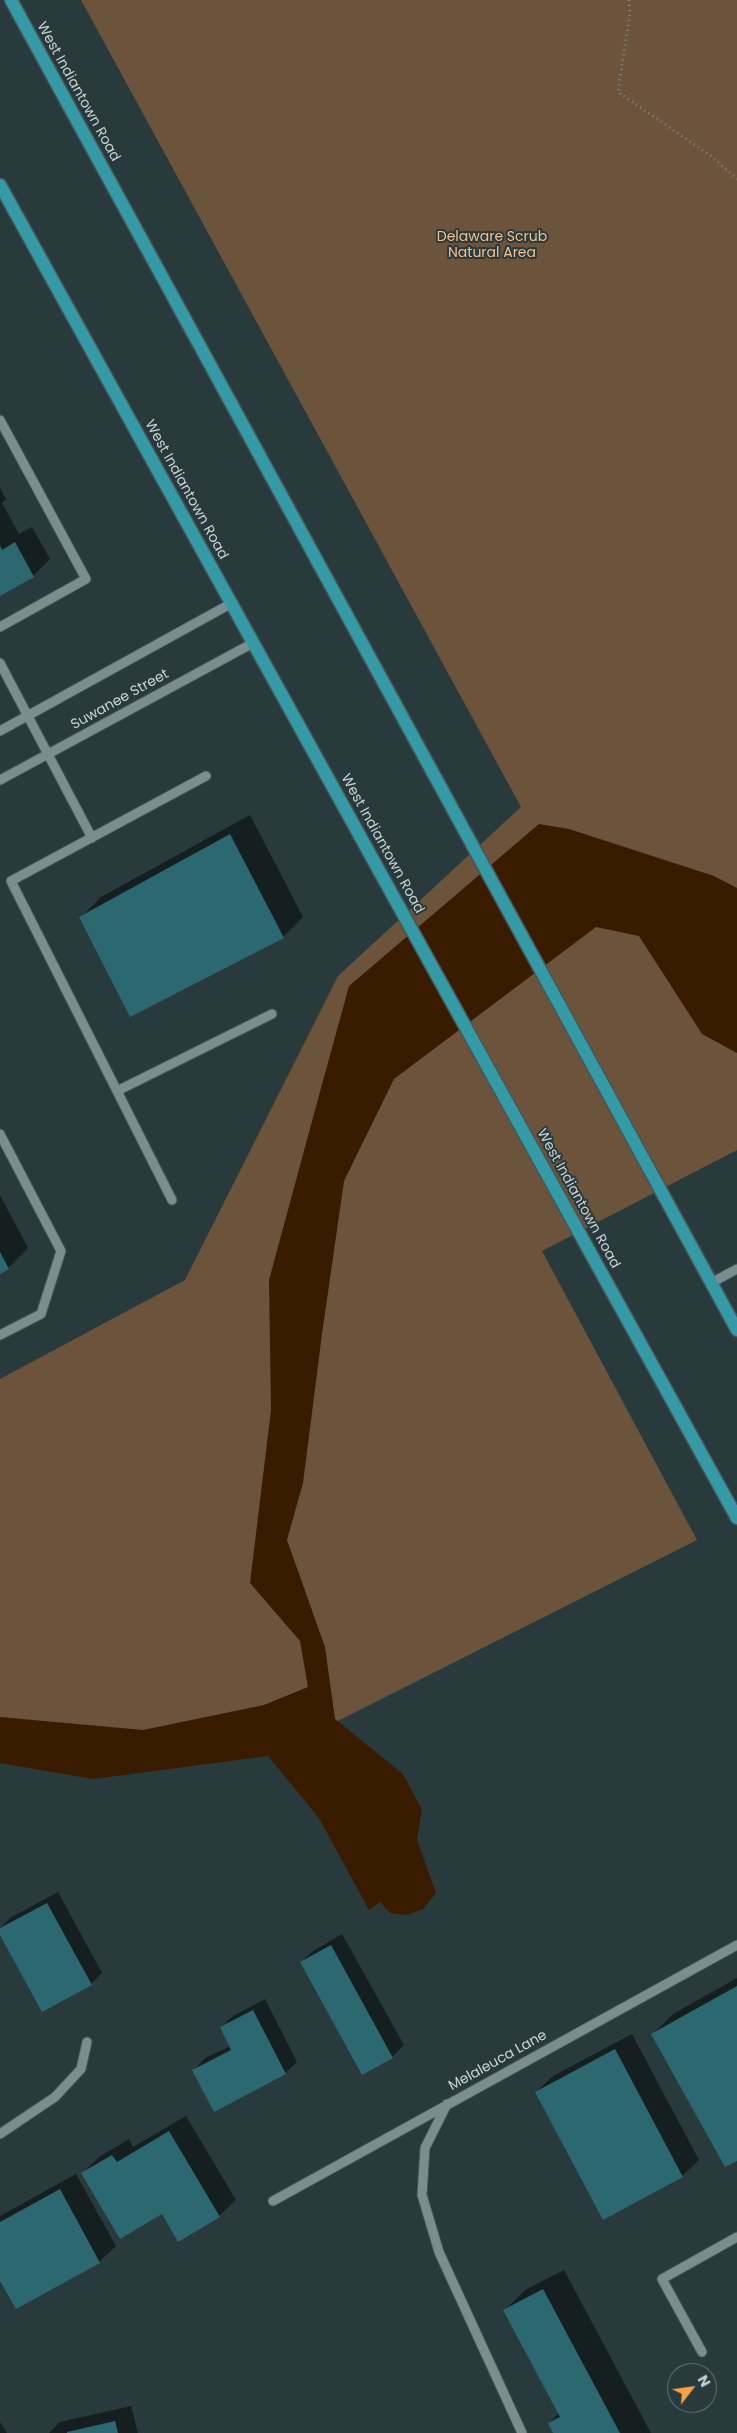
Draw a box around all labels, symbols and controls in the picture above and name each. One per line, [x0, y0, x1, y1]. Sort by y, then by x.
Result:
street label: West Indiantown Road [33, 19, 123, 165]
park label: Delaware Scrub Natural Area [437, 229, 547, 262]
street label: West Indiantown Road [141, 417, 231, 563]
street label: Suwanee Street [68, 666, 172, 734]
street label: West Indiantown Road [337, 771, 427, 917]
street label: West Indiantown Road [533, 1126, 623, 1272]
street label: Melaleuca Lane [446, 2027, 550, 2095]
north arrow [667, 2363, 717, 2413]
text: N [693, 2371, 715, 2391]

